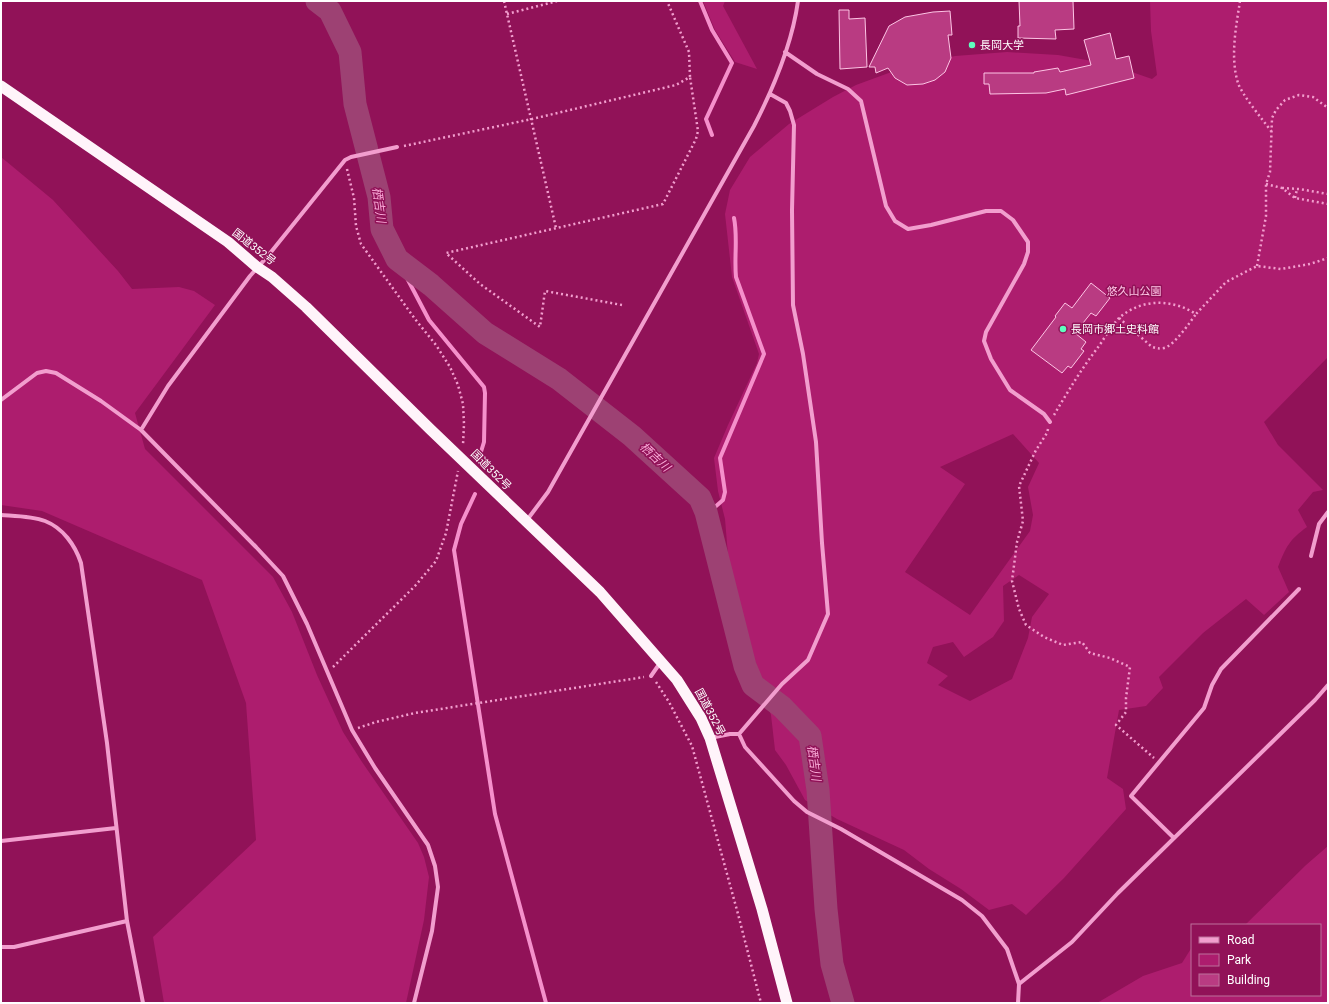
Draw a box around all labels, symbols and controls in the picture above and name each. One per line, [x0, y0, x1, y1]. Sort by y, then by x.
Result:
place label: 長岡大学 [980, 39, 1024, 52]
marker: 長岡大学 [967, 40, 977, 50]
water label: 栖吉川 [370, 186, 389, 226]
street label: 国道352号 [230, 226, 278, 268]
park label: 悠久山公園 [1107, 285, 1162, 298]
place label: 長岡市郷土史料館 [1071, 323, 1159, 336]
marker: 長岡市郷土史料館 [1058, 324, 1068, 334]
water label: 栖吉川 [637, 440, 674, 476]
street label: 国道352号 [468, 447, 514, 493]
street label: 国道352号 [692, 686, 728, 738]
water label: 栖吉川 [805, 744, 824, 784]
legend [1191, 924, 1321, 996]
text: Road [1227, 933, 1255, 947]
text: Park [1227, 953, 1252, 967]
text: Building [1227, 973, 1270, 987]

